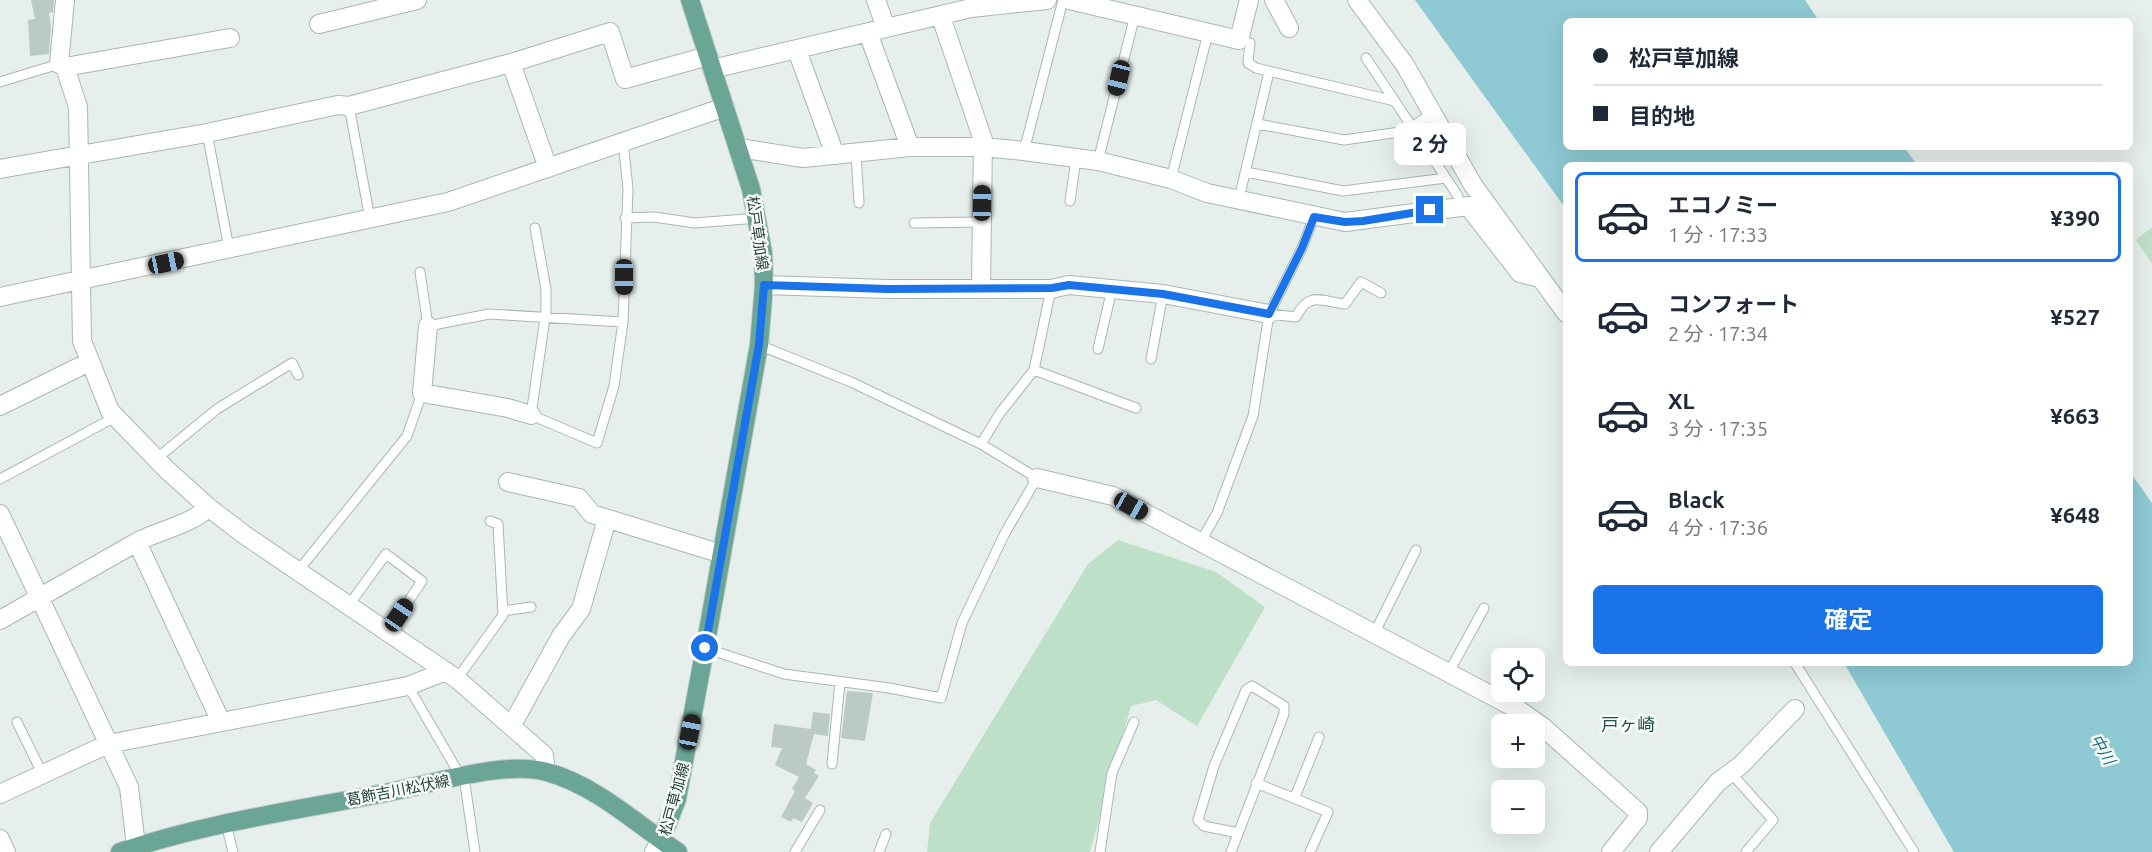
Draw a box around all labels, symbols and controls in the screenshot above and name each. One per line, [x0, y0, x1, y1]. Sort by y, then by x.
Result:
text: 松戸草加線 [1629, 45, 1739, 70]
car [1106, 58, 1132, 98]
text: 目的地 [1629, 103, 1695, 128]
callout: 2 分 [1394, 123, 1466, 165]
text: 2 分 [1412, 132, 1448, 155]
car [973, 185, 991, 221]
icon: car [1596, 190, 1650, 244]
text: エコノミー [1668, 192, 1778, 217]
street label: 松戸草加線 [744, 195, 772, 271]
route end [1416, 196, 1443, 223]
text: ¥390 [2050, 205, 2100, 230]
text: 1 分 · 17:33 [1668, 223, 1768, 246]
car [147, 250, 185, 276]
car [615, 259, 633, 295]
icon: car [1596, 289, 1650, 343]
text: コンフォート [1668, 291, 1799, 316]
text: ¥527 [2050, 304, 2100, 329]
text: 2 分 · 17:34 [1668, 322, 1768, 345]
icon: car [1596, 388, 1650, 442]
text: XL [1668, 388, 1695, 413]
text: ¥663 [2050, 403, 2100, 428]
text: 3 分 · 17:35 [1668, 417, 1768, 440]
icon: car [1596, 487, 1650, 541]
text: Black [1668, 487, 1725, 512]
car [1111, 489, 1151, 523]
text: ¥648 [2050, 502, 2100, 527]
text: 4 分 · 17:36 [1668, 516, 1768, 539]
button: 確定 [1593, 585, 2103, 654]
car [381, 595, 417, 635]
route start [691, 634, 718, 661]
map controls [1491, 648, 1545, 834]
button: locate [1491, 648, 1545, 702]
car [678, 713, 702, 751]
button: + [1491, 714, 1545, 768]
district label: 戸ヶ崎 [1601, 714, 1655, 734]
water label: 中川 [2087, 731, 2120, 769]
street label: 松戸草加線 [656, 761, 692, 837]
street label: 葛飾吉川松伏線 [345, 772, 451, 808]
button: − [1491, 780, 1545, 834]

